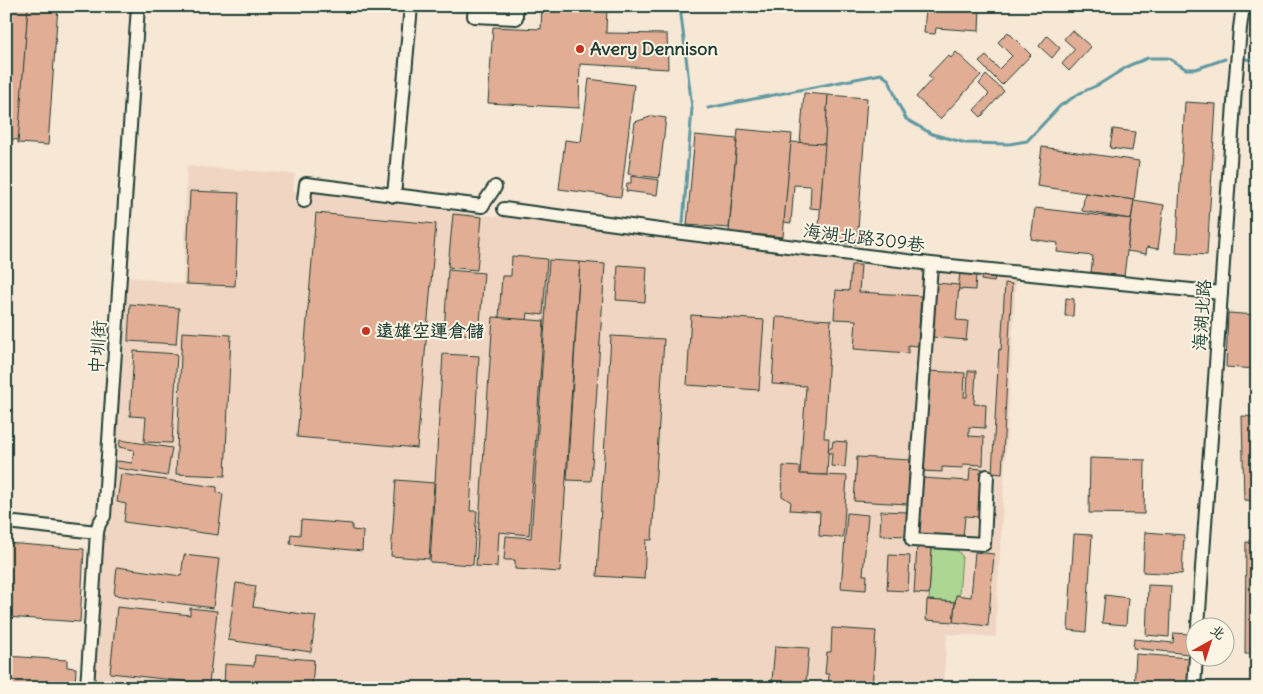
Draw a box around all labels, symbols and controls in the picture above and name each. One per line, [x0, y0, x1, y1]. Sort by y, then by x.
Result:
place label: Avery Dennison [590, 37, 718, 60]
marker: Avery Dennison [574, 43, 586, 55]
street label: 海湖北路309巷 [802, 219, 926, 256]
street label: 海湖北路 [1188, 278, 1215, 352]
street label: 中圳街 [84, 319, 111, 375]
place label: 遠雄空運倉儲 [376, 319, 484, 342]
marker: 遠雄空運倉儲 [360, 325, 372, 337]
north arrow [1186, 616, 1236, 666]
text: 北 [1207, 620, 1229, 643]

